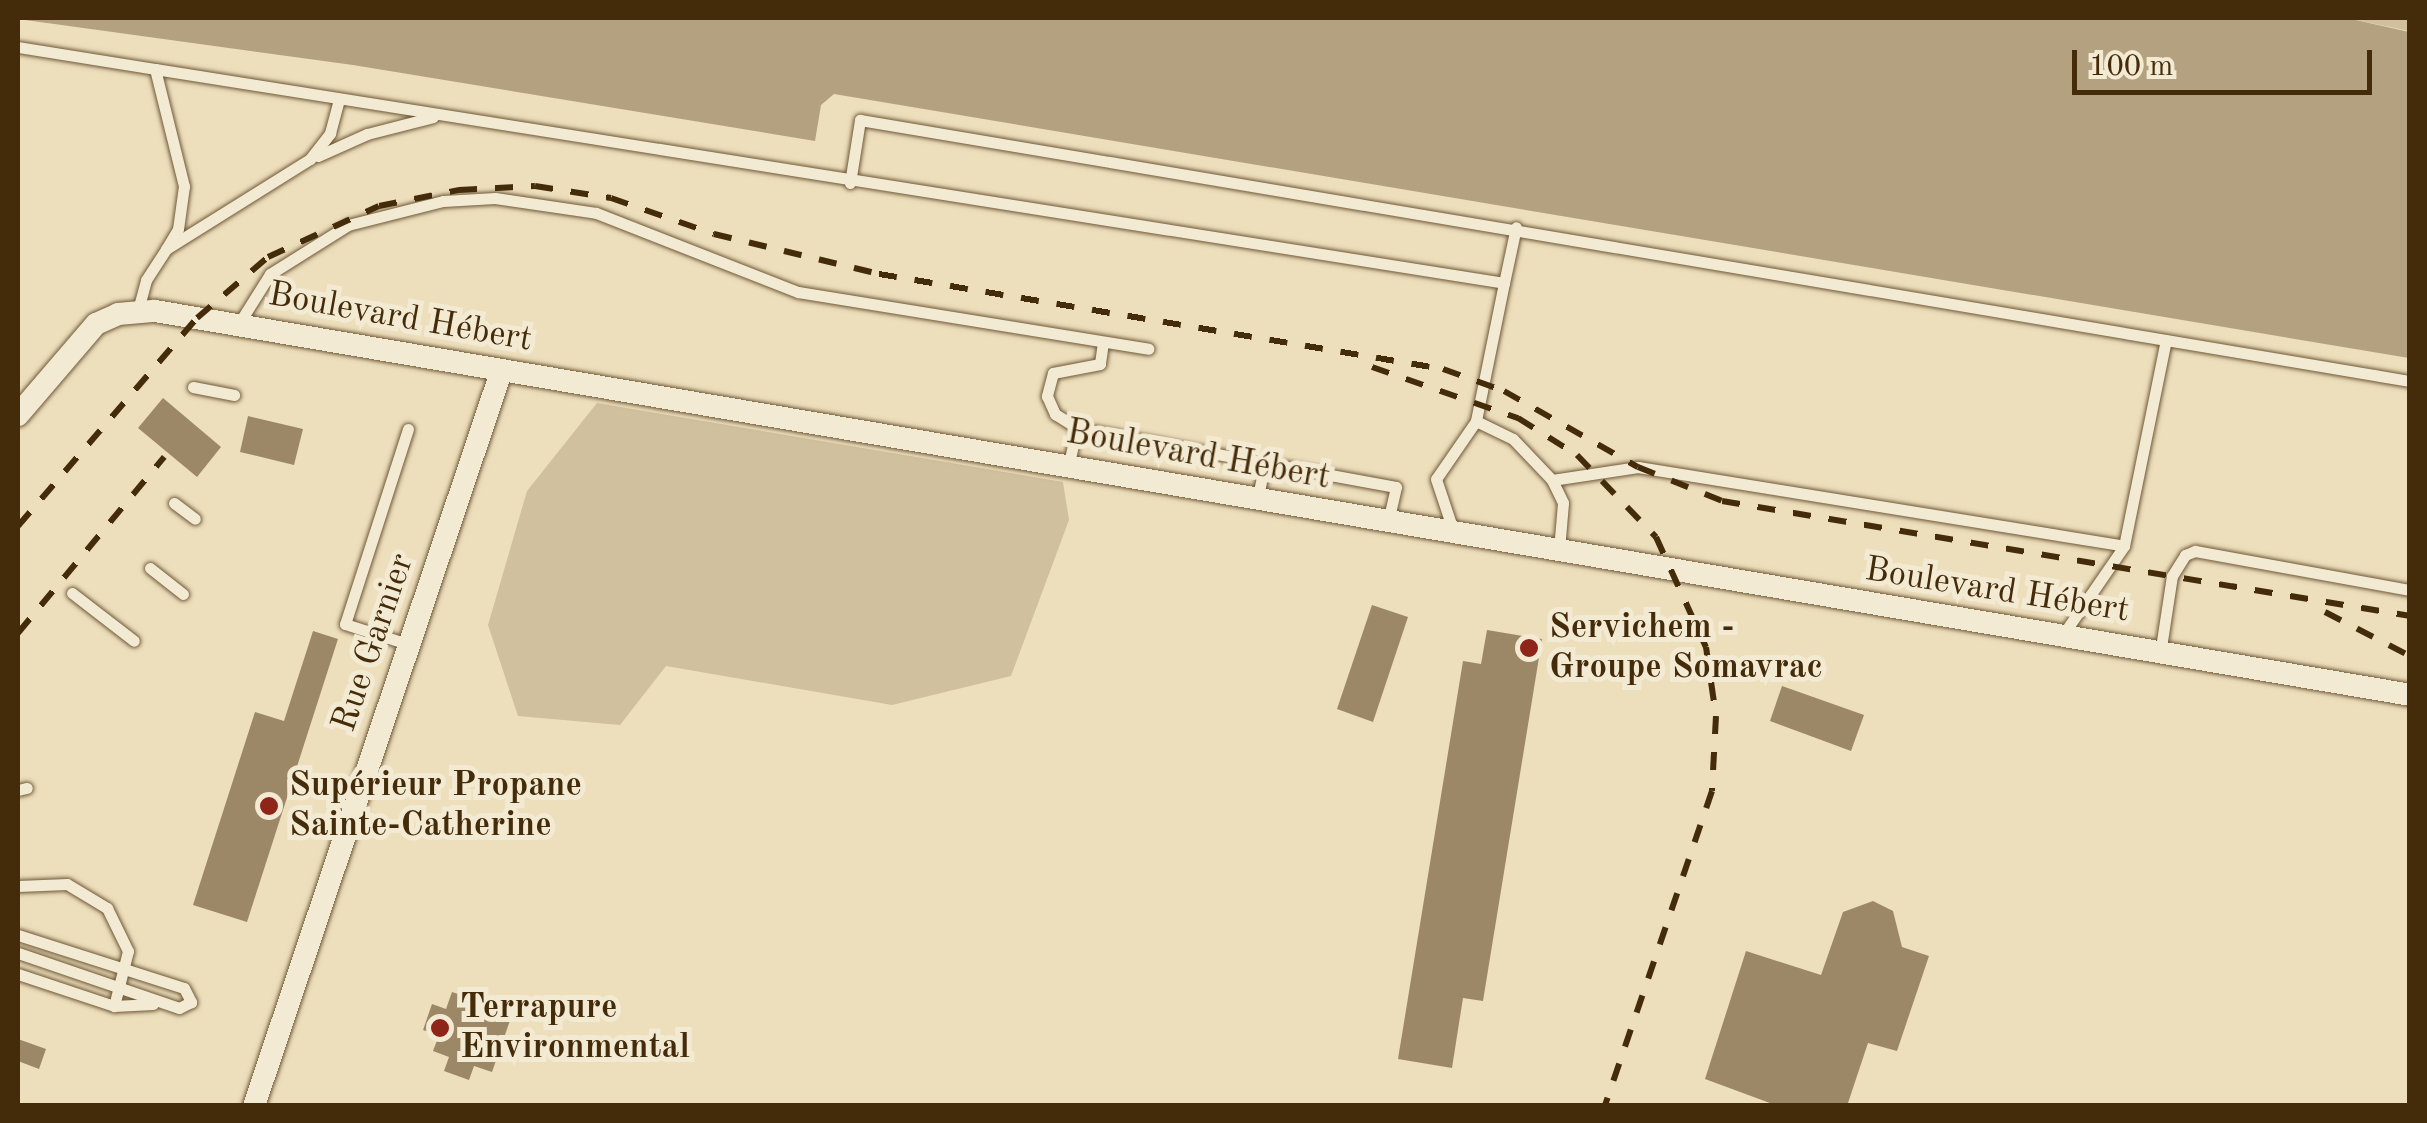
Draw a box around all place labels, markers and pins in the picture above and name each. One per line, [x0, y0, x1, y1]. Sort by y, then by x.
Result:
place label: Servichem - Groupe Somavrac [1549, 607, 1823, 689]
marker: Servichem - Groupe Somavrac [1518, 637, 1540, 659]
place label: Supérieur Propane Sainte-Catherine [289, 765, 582, 847]
marker: Supérieur Propane Sainte-Catherine [258, 795, 280, 817]
place label: Terrapure Environmental [460, 987, 690, 1069]
marker: Terrapure Environmental [429, 1017, 451, 1039]

